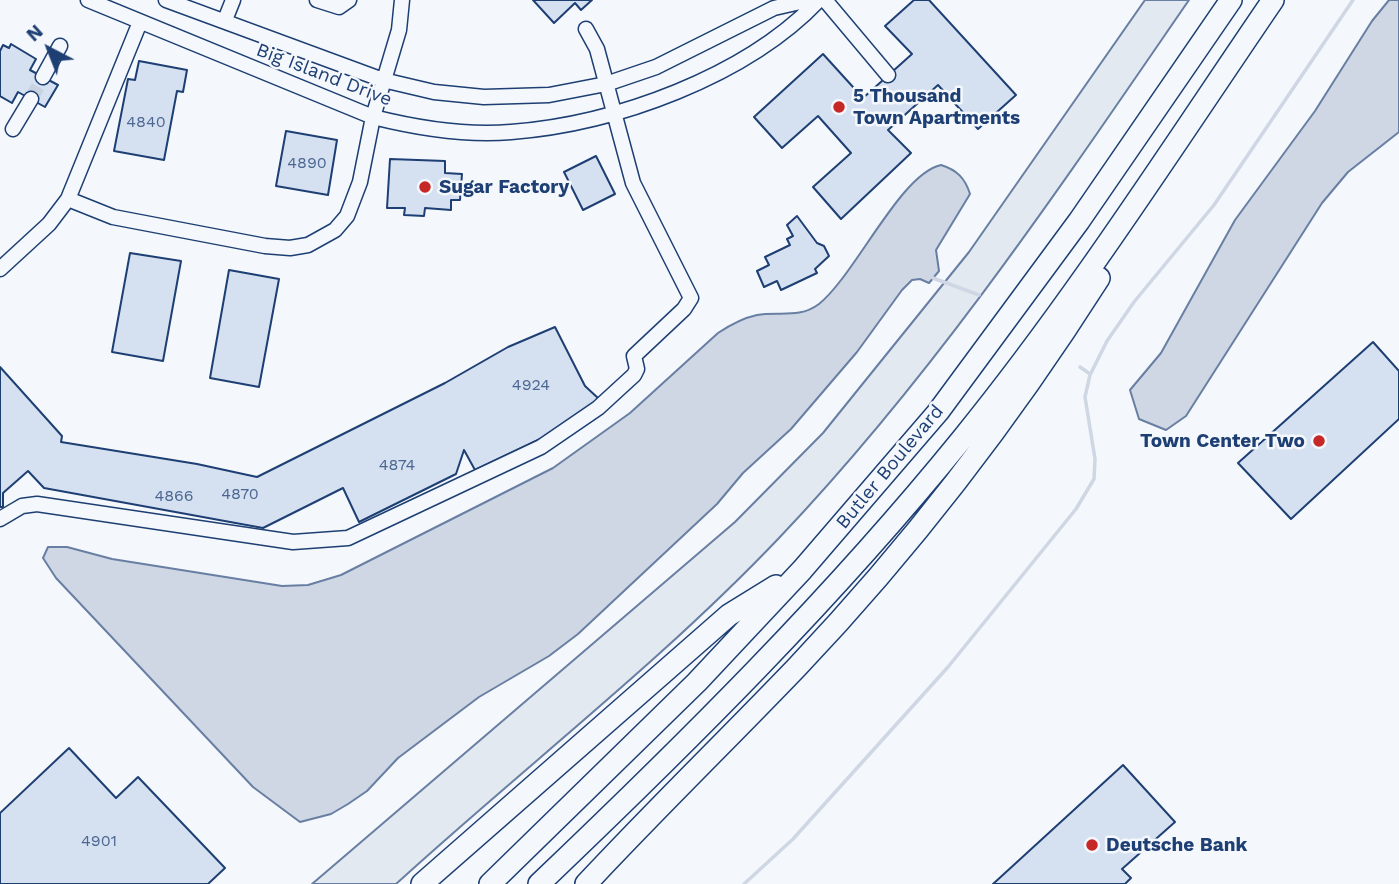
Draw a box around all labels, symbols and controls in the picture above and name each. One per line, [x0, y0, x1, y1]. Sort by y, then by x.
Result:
north arrow [14, 14, 84, 84]
text: N [22, 20, 48, 46]
street label: Big Island Drive [253, 39, 395, 111]
place label: 5 Thousand Town Apartments [853, 85, 1020, 129]
marker: 5 Thousand Town Apartments [831, 99, 847, 115]
house number: 4840 [126, 112, 166, 132]
house number: 4890 [287, 153, 327, 173]
place label: Sugar Factory [439, 176, 569, 198]
marker: Sugar Factory [417, 179, 433, 195]
house number: 4924 [512, 375, 550, 395]
street label: Butler Boulevard [831, 400, 949, 534]
place label: Town Center Two [1140, 430, 1305, 452]
marker: Town Center Two [1311, 433, 1327, 449]
house number: 4874 [379, 455, 415, 475]
house number: 4870 [221, 484, 259, 504]
house number: 4866 [154, 486, 194, 506]
house number: 4901 [81, 831, 117, 851]
place label: Deutsche Bank [1106, 834, 1247, 856]
marker: Deutsche Bank [1084, 837, 1100, 853]

